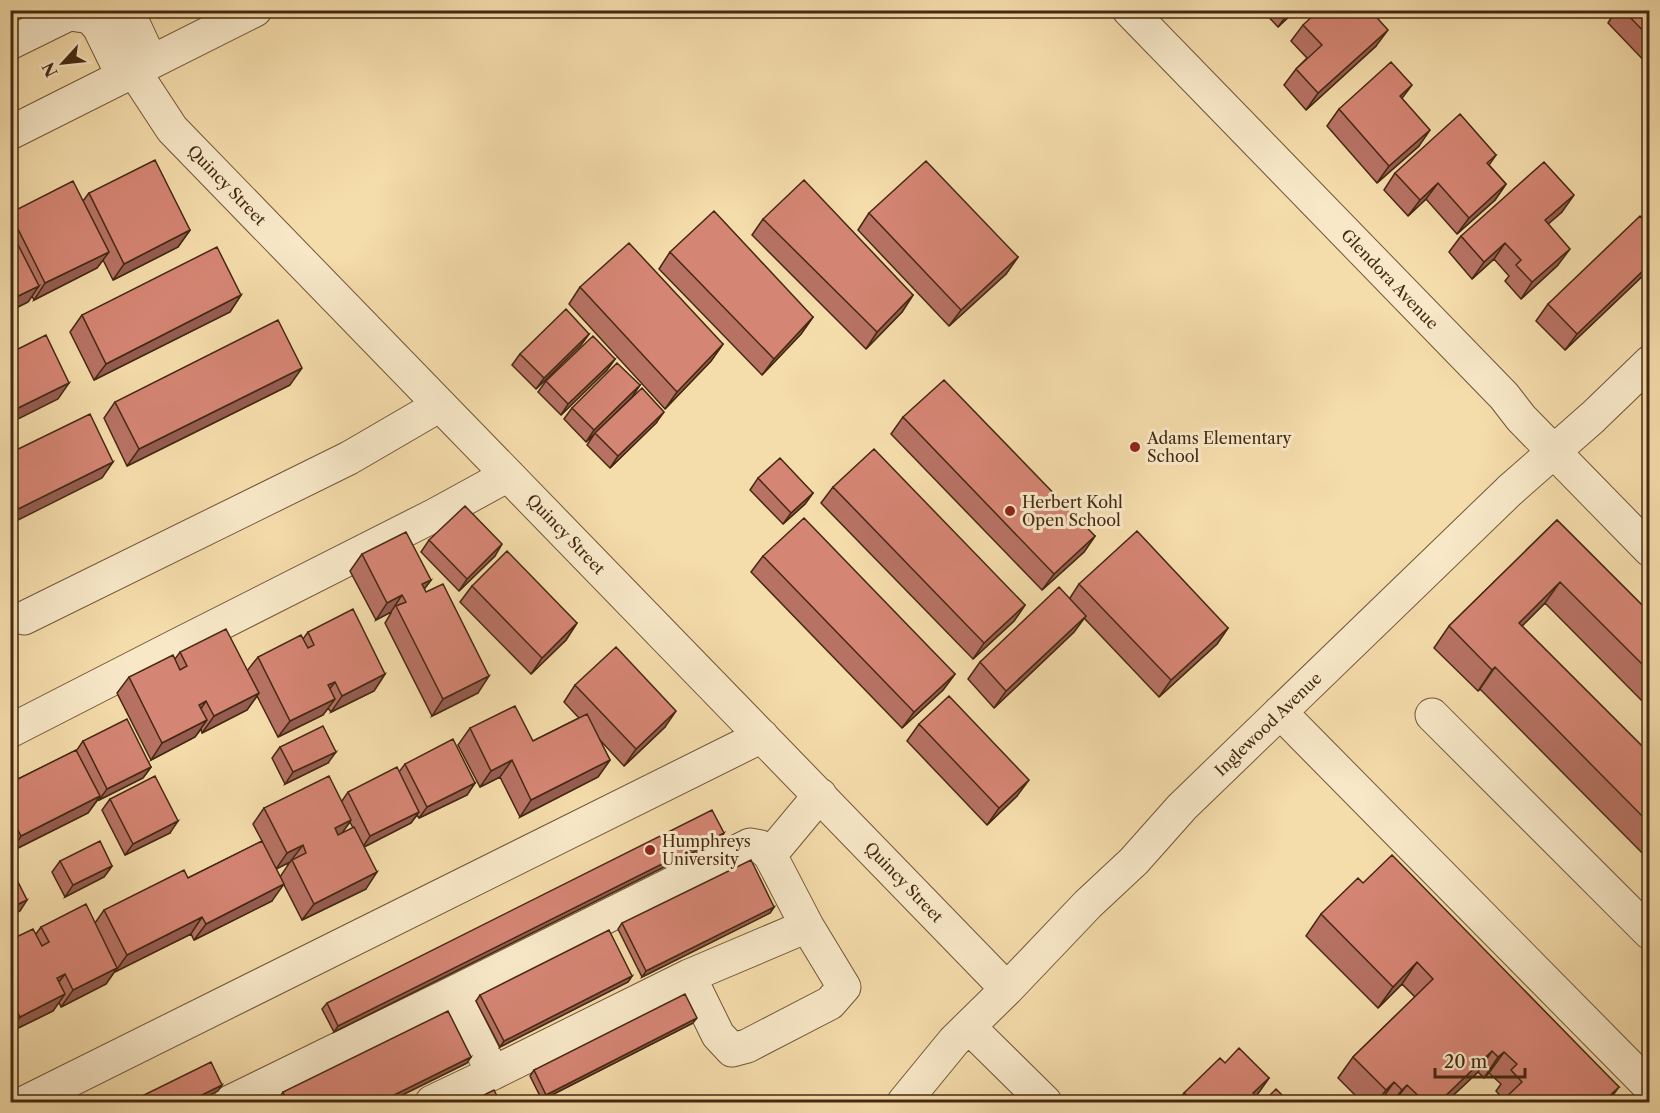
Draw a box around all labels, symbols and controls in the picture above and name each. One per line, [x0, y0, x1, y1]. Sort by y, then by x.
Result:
north arrow [33, 33, 93, 93]
text: N [38, 59, 62, 81]
street label: Quincy Street [184, 141, 271, 230]
street label: Glendora Avenue [1337, 225, 1443, 333]
place label: Adams Elementary School [1146, 428, 1292, 466]
marker: Adams Elementary School [1128, 440, 1142, 454]
street label: Quincy Street [523, 490, 610, 579]
place label: Herbert Kohl Open School [1022, 492, 1123, 530]
marker: Herbert Kohl Open School [1003, 504, 1017, 518]
street label: Inglewood Avenue [1210, 668, 1326, 780]
place label: Humphreys University [662, 831, 751, 869]
street label: Quincy Street [861, 838, 948, 927]
marker: Humphreys University [643, 843, 657, 857]
scale bar [1435, 1041, 1525, 1079]
text: 20 m [1444, 1051, 1488, 1073]

